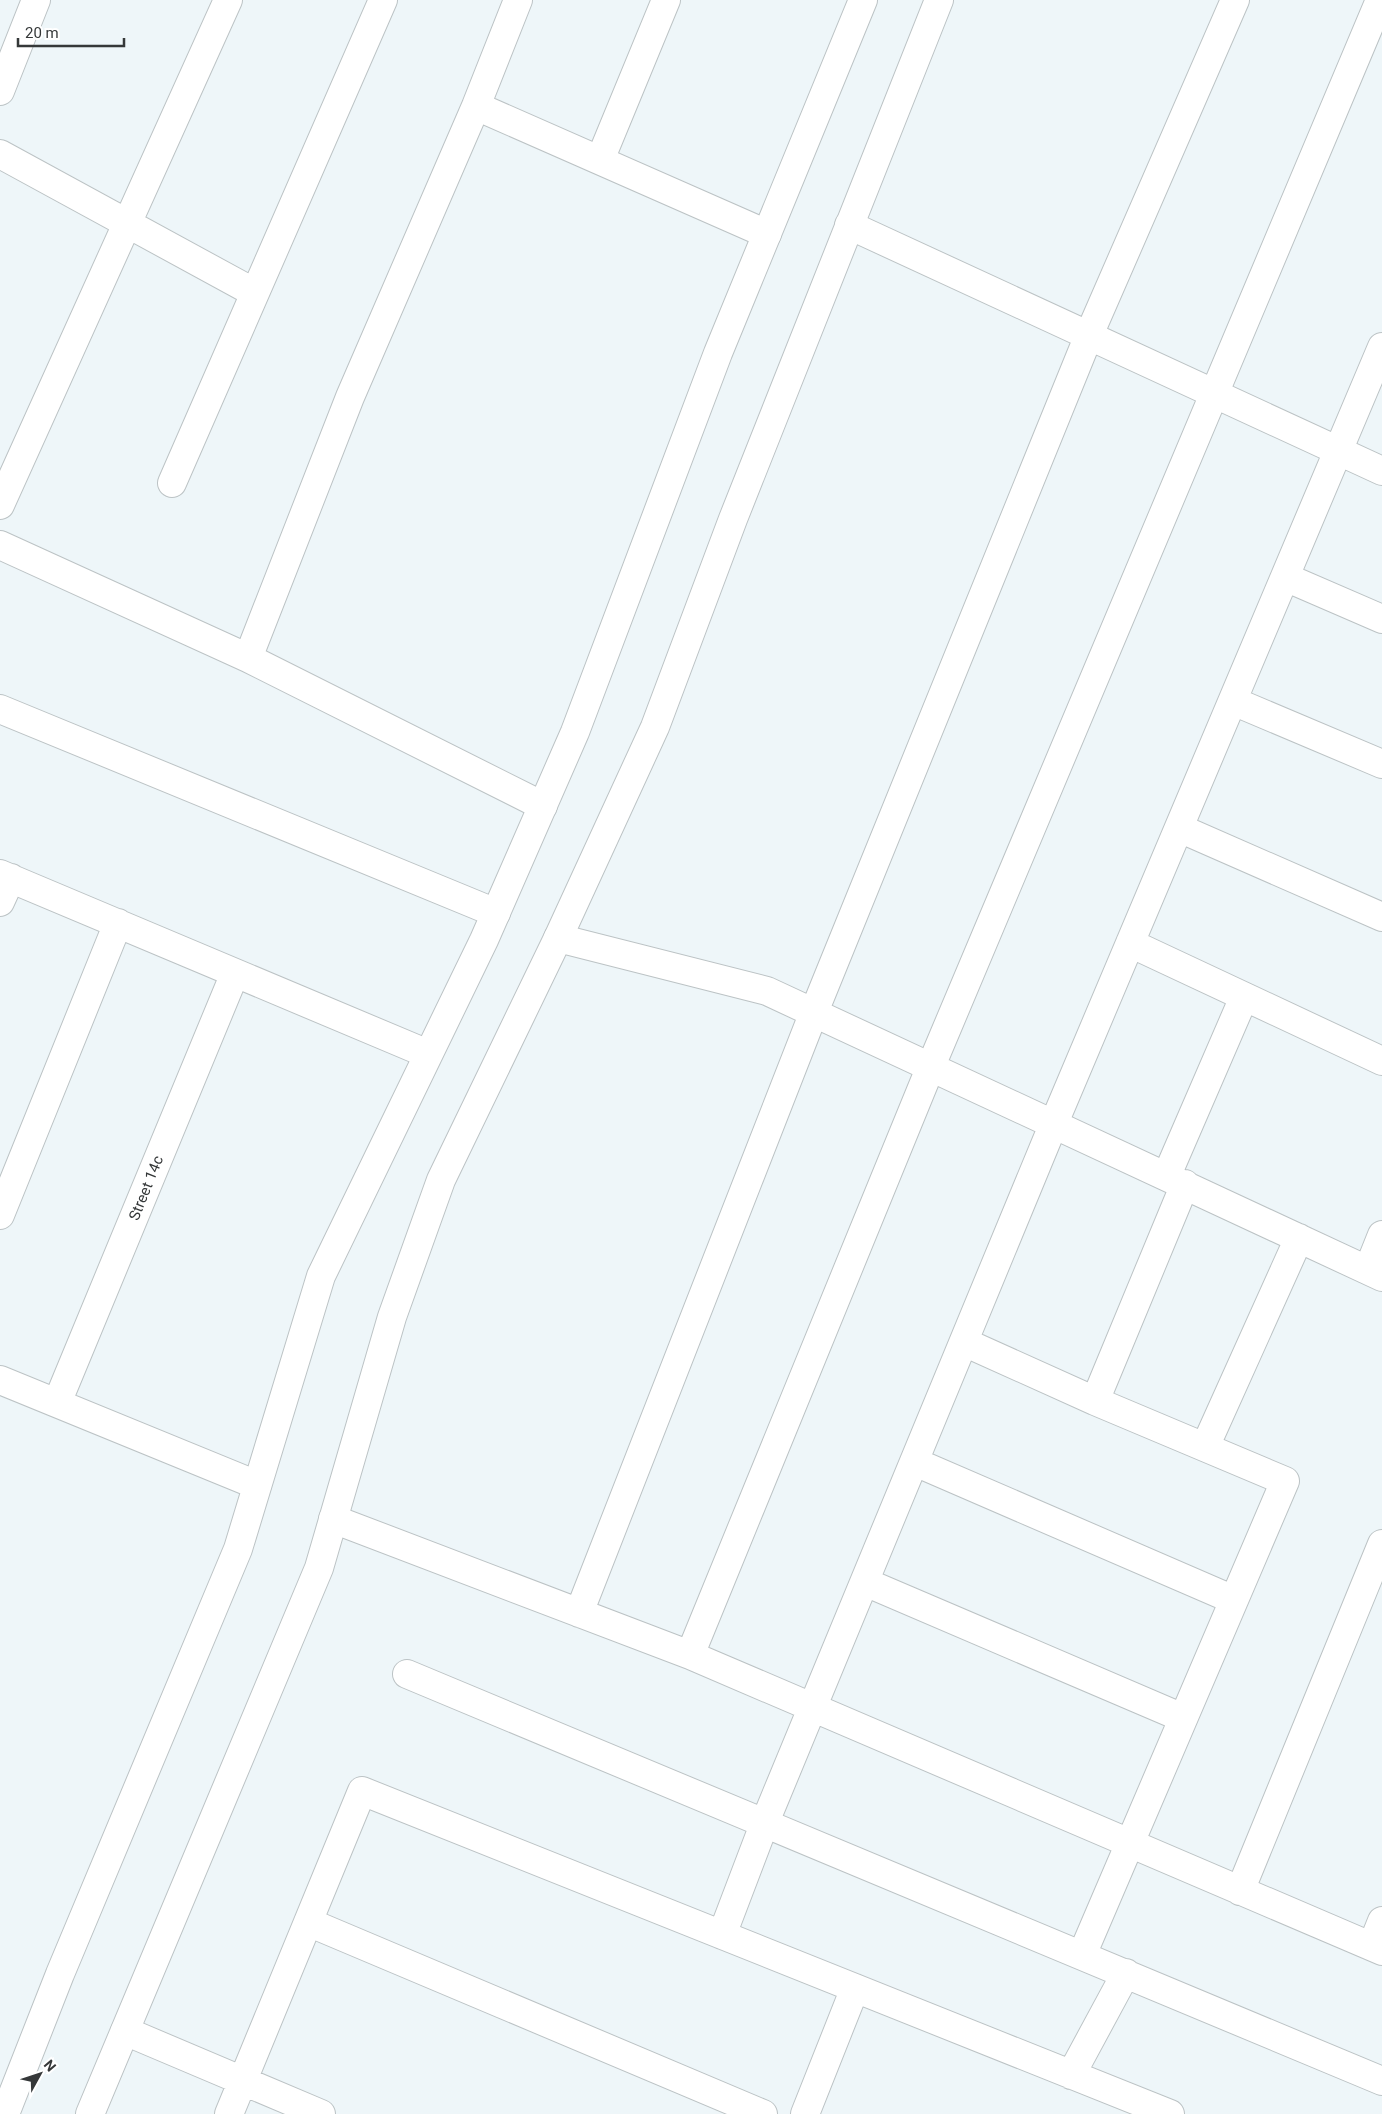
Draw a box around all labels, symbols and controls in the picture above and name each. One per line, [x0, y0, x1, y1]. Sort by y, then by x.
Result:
scale bar [18, 15, 124, 47]
text: 20 m [25, 24, 59, 42]
street label: Street 14c [125, 1153, 167, 1223]
north arrow [15, 2049, 65, 2099]
text: N [41, 2057, 59, 2075]

